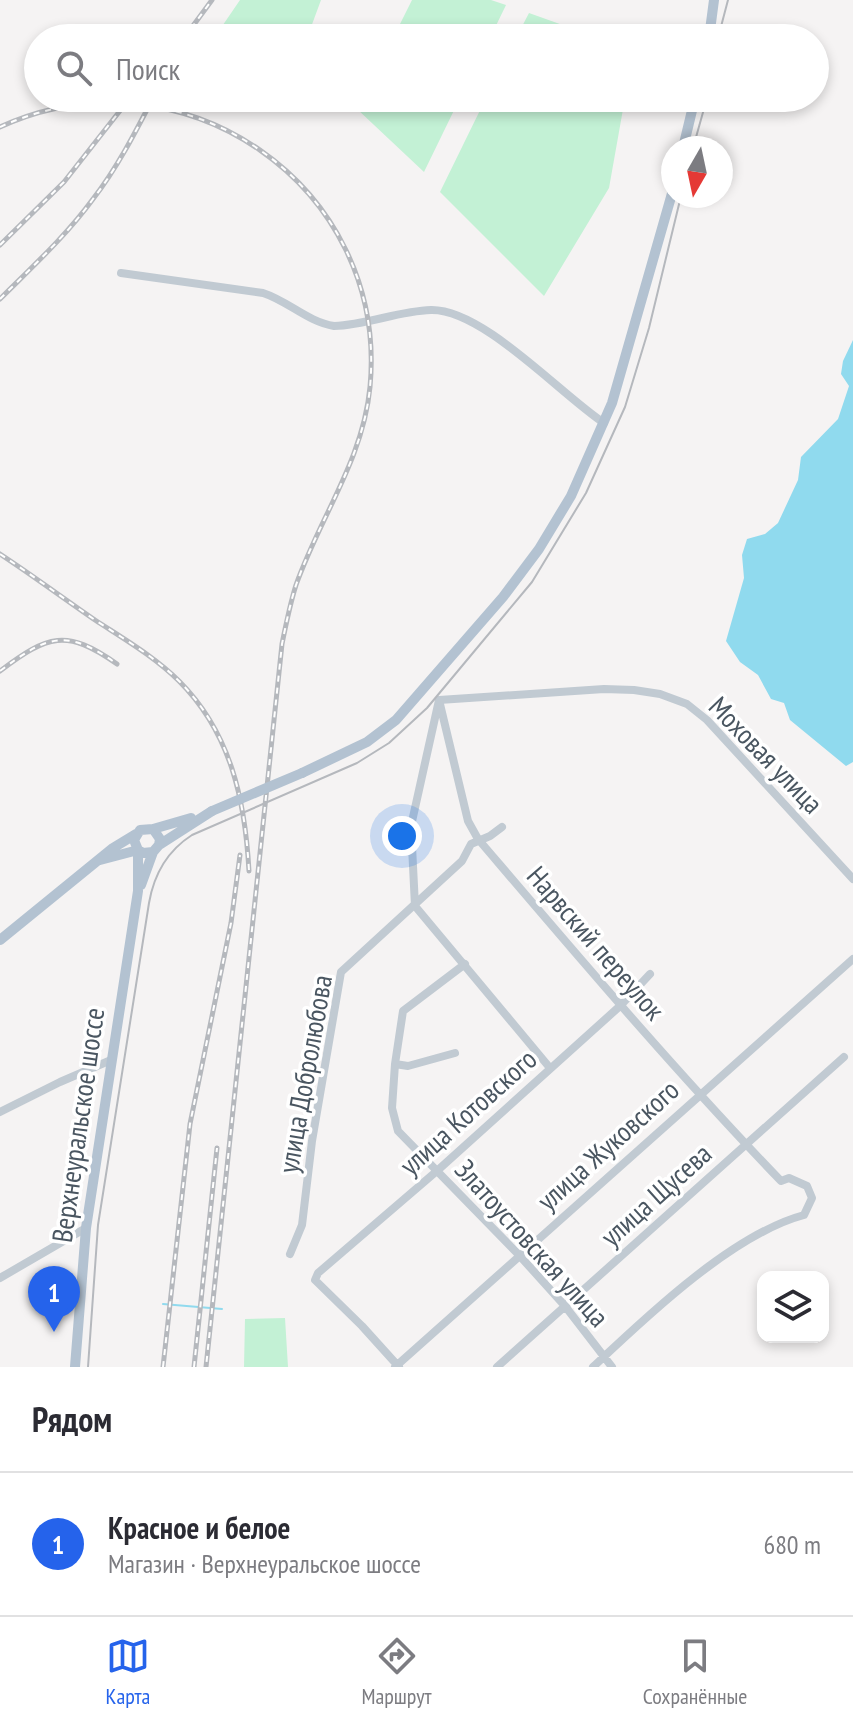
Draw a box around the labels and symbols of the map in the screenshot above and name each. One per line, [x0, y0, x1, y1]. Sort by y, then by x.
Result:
north arrow [661, 136, 733, 208]
street label: Моховая улица [701, 688, 831, 821]
your location [382, 816, 422, 856]
street label: Нарвский переулок [519, 858, 674, 1028]
street label: улица Добролюбова [269, 972, 340, 1176]
street label: Верхнеуральское шоссе [43, 1005, 112, 1245]
street label: улица Котовского [391, 1040, 544, 1183]
street label: улица Жуковского [529, 1071, 686, 1218]
street label: улица Щусева [592, 1135, 719, 1254]
street label: Златоустовская улица [447, 1151, 617, 1334]
pin: 1 [28, 1266, 80, 1332]

